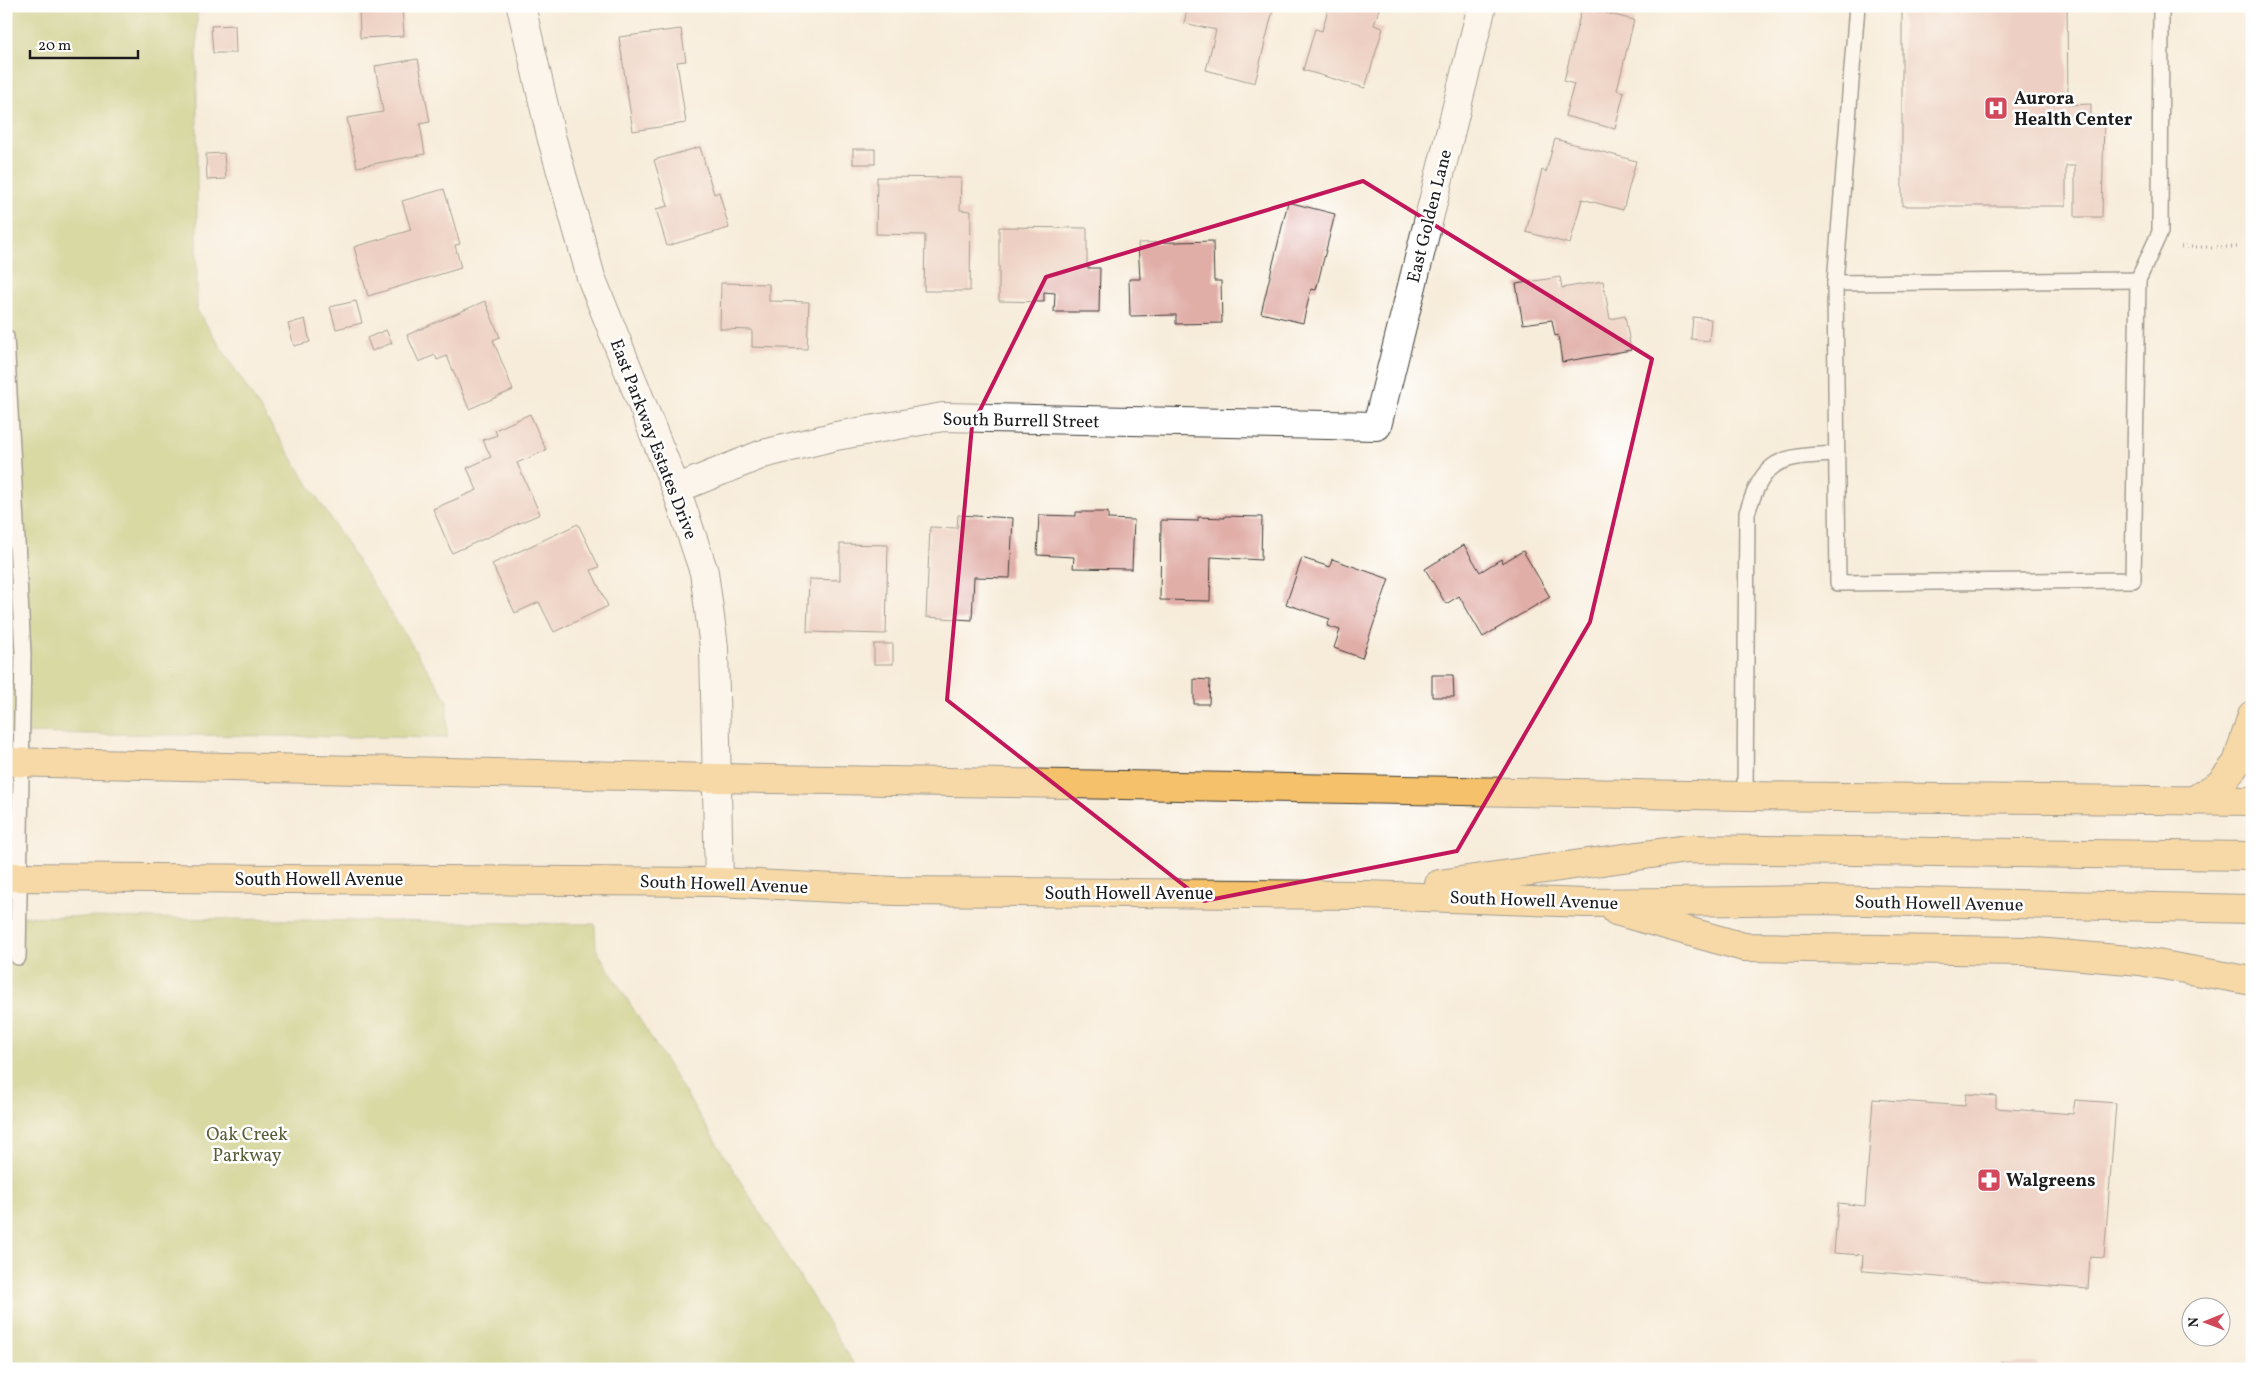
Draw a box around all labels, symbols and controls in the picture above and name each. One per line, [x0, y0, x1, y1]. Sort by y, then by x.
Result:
scale bar [30, 28, 138, 60]
text: 20 m [38, 36, 71, 57]
place label: Aurora Health Center [2014, 87, 2133, 133]
hospital icon: Aurora Health Center [1983, 95, 2009, 121]
street label: East Golden Lane [1402, 147, 1459, 286]
street label: East Parkway Estates Drive [603, 336, 702, 543]
street label: South Burrell Street [942, 408, 1100, 435]
street label: South Howell Avenue [235, 868, 403, 893]
street label: South Howell Avenue [639, 870, 809, 901]
street label: South Howell Avenue [1045, 882, 1213, 907]
street label: South Howell Avenue [1449, 886, 1619, 917]
street label: South Howell Avenue [1854, 891, 2024, 918]
park label: Oak Creek Parkway [206, 1123, 288, 1169]
pharmacy icon: Walgreens [1976, 1167, 2002, 1193]
place label: Walgreens [2006, 1169, 2095, 1194]
north arrow [2180, 1298, 2230, 1348]
text: N [2185, 1317, 2204, 1327]

